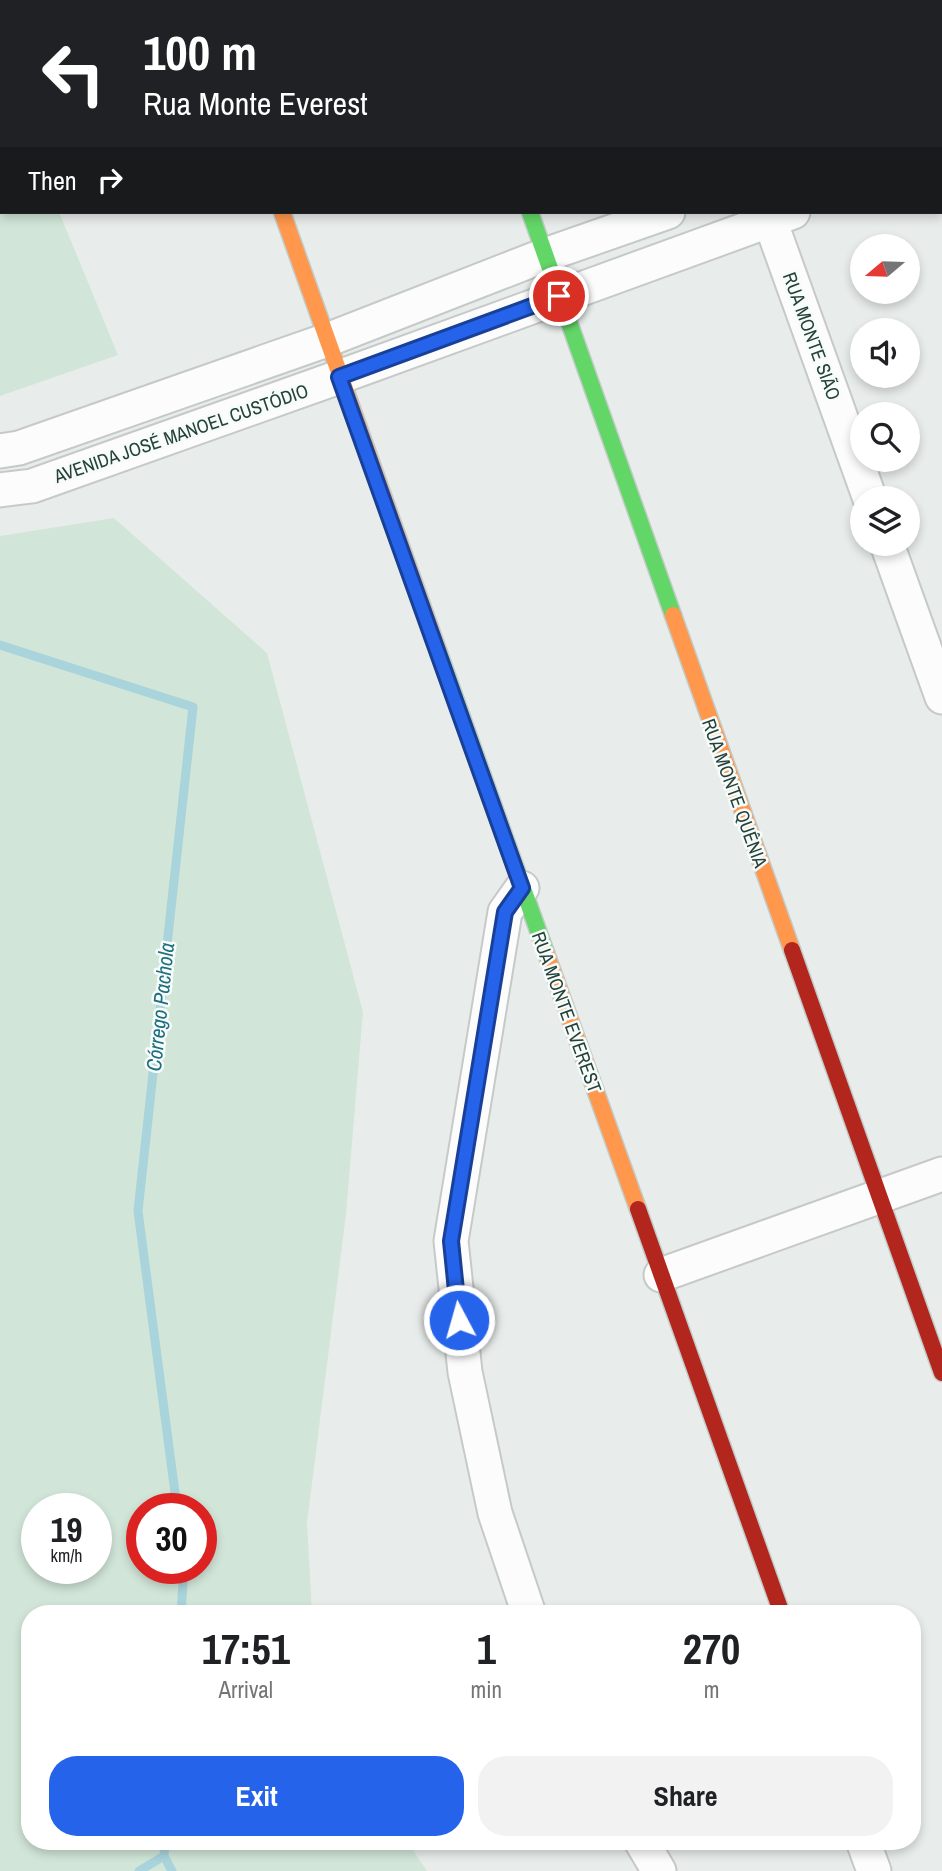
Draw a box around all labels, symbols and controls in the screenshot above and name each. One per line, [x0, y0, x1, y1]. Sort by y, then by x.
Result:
text: 100 m [143, 19, 257, 85]
icon: left [28, 28, 119, 119]
text: Rua Monte Everest [143, 82, 368, 125]
icon: right [91, 161, 129, 199]
text: Then [28, 163, 77, 198]
north arrow [850, 234, 920, 304]
map controls [850, 234, 920, 556]
pin [529, 266, 589, 326]
street label: RUA MONTE SIÃO [777, 268, 847, 404]
icon: arrive [540, 277, 578, 315]
button: sound [850, 318, 920, 388]
street label: AVENIDA JOSÉ MANOEL CUSTÓDIO [49, 377, 312, 489]
button: search [850, 402, 920, 472]
button: layers [850, 486, 920, 556]
street label: RUA MONTE QUÊNIA [696, 715, 774, 872]
street label: RUA MONTE EVEREST [526, 928, 608, 1097]
water label: Córrego Pachola [139, 941, 181, 1073]
position arrow [422, 1283, 496, 1357]
speed limit sign: 30 [126, 1493, 217, 1584]
text: 19 [51, 1506, 82, 1553]
text: km/h [51, 1543, 83, 1568]
text: 17:51 [202, 1621, 290, 1677]
text: 1 [477, 1621, 496, 1677]
text: 270 [683, 1621, 740, 1677]
text: Arrival [219, 1674, 273, 1705]
text: min [471, 1674, 502, 1705]
text: m [704, 1674, 719, 1705]
button: Exit [49, 1756, 464, 1836]
button: Share [478, 1756, 893, 1836]

